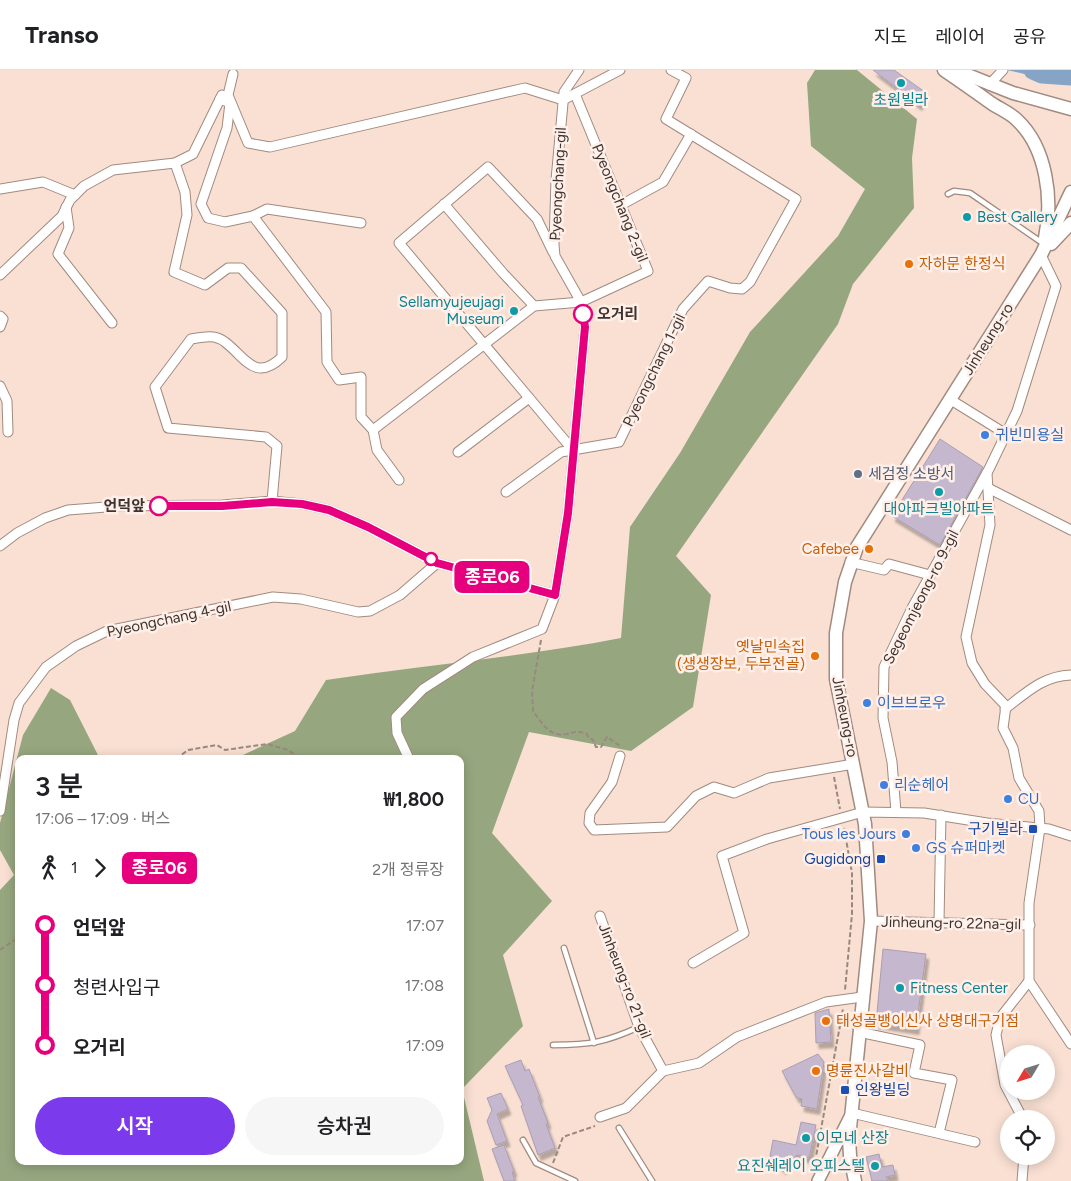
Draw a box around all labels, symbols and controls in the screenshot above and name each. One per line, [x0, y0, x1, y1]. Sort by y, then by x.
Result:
text: Transo [25, 20, 99, 49]
text: 지도 [874, 26, 907, 48]
text: 레이어 [935, 26, 985, 48]
text: 공유 [1013, 26, 1046, 48]
marker: 초원빌라 [895, 77, 907, 89]
place label: 초원빌라 [873, 91, 929, 109]
street label: Pyeongchang-gil [546, 127, 570, 241]
street label: Pyeongchang 2-gil [588, 141, 652, 265]
place label: Best Gallery [977, 208, 1058, 226]
marker: Best Gallery [961, 211, 973, 223]
place label: 자하문 한정식 [919, 255, 1006, 273]
marker: 자하문 한정식 [903, 258, 915, 270]
place label: Sellamyujeujagi Museum [399, 293, 504, 328]
street label: Jinheung-ro [959, 299, 1017, 378]
marker: 오거리 [573, 304, 593, 324]
marker: Sellamyujeujagi Museum [508, 305, 520, 317]
place label: 오거리 [597, 305, 638, 323]
street label: Pyeongchang 1-gil [619, 311, 689, 429]
place label: 귀빈미용실 [995, 426, 1064, 444]
marker: 귀빈미용실 [979, 429, 991, 441]
place label: 세검정 소방서 [868, 465, 955, 483]
marker: 세검정 소방서 [852, 468, 864, 480]
marker: 대아파크빌아파트 [933, 486, 945, 498]
marker: 언덕앞 [149, 496, 169, 516]
place label: 언덕앞 [104, 497, 145, 515]
place label: 대아파크빌아파트 [884, 500, 994, 518]
street label: Segeomjeong-ro 9-gil [879, 527, 963, 667]
place label: Cafebee [802, 540, 859, 558]
marker: Cafebee [863, 543, 875, 555]
unlabelled marker [424, 552, 438, 566]
line badge: 종로06 [457, 561, 527, 593]
text: 종로06 [464, 566, 520, 588]
street label: Pyeongchang 4-gil [105, 597, 233, 641]
place label: 옛날민속집 (생생장보, 두부전골) [677, 638, 805, 673]
marker: 옛날민속집 (생생장보, 두부전골) [809, 650, 821, 662]
street label: Jinheung-ro [828, 675, 862, 759]
place label: 이브브로우 [877, 694, 946, 712]
marker: 이브브로우 [861, 697, 873, 709]
text: 3 분 [35, 769, 83, 803]
place label: 리순헤어 [894, 776, 949, 794]
marker: 리순헤어 [878, 779, 890, 791]
text: ₩1,800 [384, 788, 444, 811]
place label: CU [1018, 790, 1039, 808]
marker: CU [1002, 793, 1014, 805]
text: 17:06 – 17:09 · 버스 [35, 809, 170, 828]
place label: 구기빌라 [968, 820, 1023, 838]
marker: 구기빌라 [1027, 823, 1039, 835]
place label: Tous les Jours [802, 825, 896, 843]
marker: Tous les Jours [900, 828, 912, 840]
place label: GS 슈퍼마켓 [926, 839, 1006, 857]
marker: GS 슈퍼마켓 [910, 842, 922, 854]
place label: Gugidong [804, 850, 871, 868]
marker: Gugidong [875, 853, 887, 865]
icon: walk [35, 854, 63, 882]
icon: forward [86, 854, 114, 882]
text: 종로06 [132, 857, 187, 879]
text: 1 [71, 858, 78, 877]
text: 2개 정류장 [372, 860, 444, 879]
street label: Jinheung-ro 22na-gil [881, 913, 1021, 933]
text: 언덕앞 [73, 916, 125, 939]
text: 17:07 [406, 916, 444, 935]
street label: Jinheung-ro 21-gil [595, 921, 655, 1041]
text: 청련사입구 [73, 976, 160, 999]
text: 17:08 [405, 976, 444, 995]
place label: Fitness Center [910, 979, 1008, 997]
marker: Fitness Center [894, 982, 906, 994]
place label: 태성골뱅이신사 상명대구기점 [836, 1012, 1019, 1030]
marker: 태성골뱅이신사 상명대구기점 [820, 1015, 832, 1027]
text: 오거리 [73, 1036, 125, 1059]
text: 17:09 [405, 1036, 444, 1055]
north arrow [1000, 1045, 1055, 1100]
map controls [1000, 1045, 1055, 1165]
place label: 명륜진사갈비 [826, 1062, 909, 1080]
marker: 명륜진사갈비 [810, 1065, 822, 1077]
place label: 인왕빌딩 [855, 1081, 910, 1099]
marker: 인왕빌딩 [839, 1084, 851, 1096]
button: 시작 [35, 1097, 235, 1155]
button: 승차권 [245, 1097, 444, 1155]
button: locate [1000, 1110, 1055, 1165]
place label: 이모네 산장 [816, 1129, 889, 1147]
marker: 이모네 산장 [800, 1132, 812, 1144]
place label: 요진쉐레이 오피스텔 [737, 1157, 865, 1175]
marker: 요진쉐레이 오피스텔 [869, 1160, 881, 1172]

